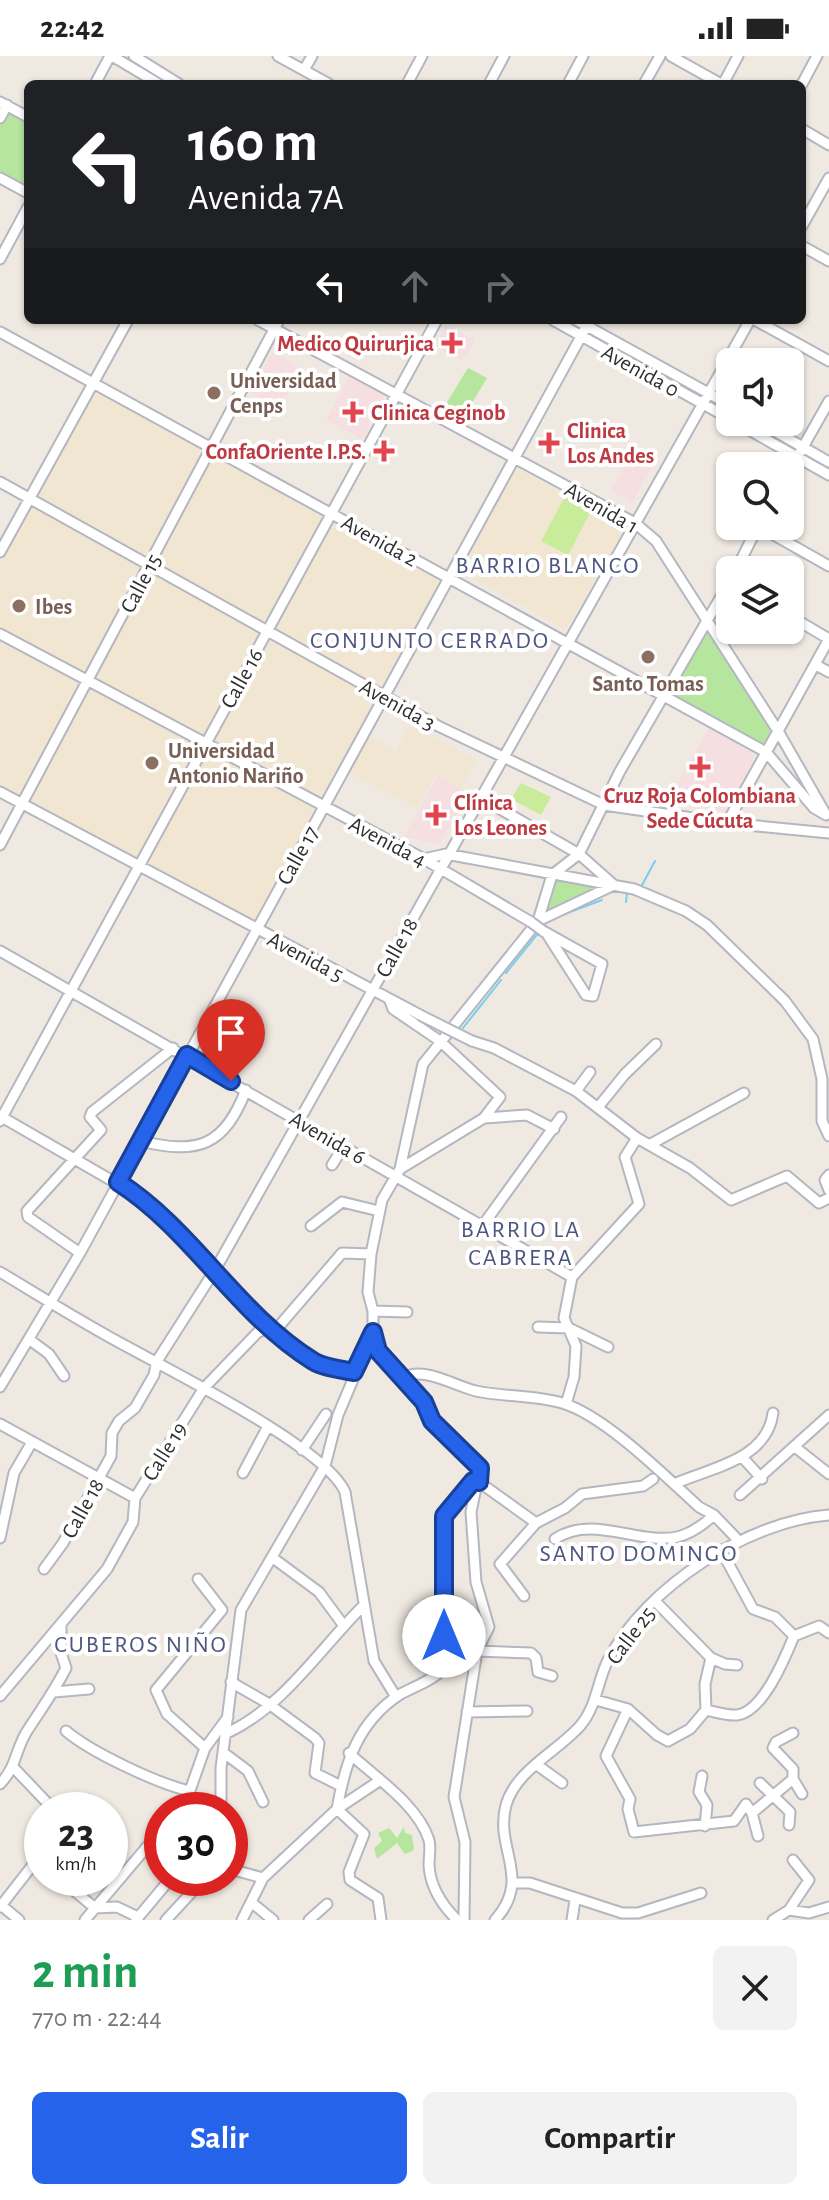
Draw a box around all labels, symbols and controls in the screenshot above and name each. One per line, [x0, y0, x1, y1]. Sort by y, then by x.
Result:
text: 22:42 [40, 13, 104, 43]
icon: left [56, 112, 160, 216]
text: 160 m [188, 115, 318, 171]
text: Avenida 7A [188, 180, 344, 216]
icon: left [309, 264, 353, 308]
icon: ahead [393, 264, 437, 308]
icon: right [477, 264, 521, 308]
marker: Medico Quirurjica [441, 332, 463, 354]
place label: Medico Quirurjica [277, 333, 434, 356]
street label: Avenida 0 [598, 341, 683, 401]
map controls [716, 348, 804, 644]
button: sound [716, 348, 804, 436]
place label: Universidad Cenps [230, 370, 337, 417]
marker: Universidad Cenps [205, 384, 223, 402]
marker: Clinica Ceginob [342, 401, 364, 423]
place label: Clinica Ceginob [371, 402, 505, 424]
place label: Clinica Los Andes [567, 420, 654, 467]
marker: Clinica Los Andes [538, 432, 560, 454]
marker: ConfaOriente I.P.S. [373, 440, 395, 462]
place label: ConfaOriente I.P.S. [205, 441, 366, 463]
button: search [716, 452, 804, 540]
street label: Avenida 1 [561, 478, 642, 538]
street label: Avenida 2 [338, 511, 421, 571]
street label: Calle 15 [116, 550, 165, 616]
district label: BARRIO BLANCO [455, 554, 641, 578]
button: layers [716, 556, 804, 644]
place label: Ibes [35, 596, 72, 618]
marker: Ibes [10, 597, 28, 615]
district label: CONJUNTO CERRADO [310, 629, 550, 653]
street label: Calle 16 [217, 645, 267, 712]
marker: Santo Tomas [639, 648, 657, 666]
place label: Santo Tomas [592, 673, 704, 695]
street label: Avenida 3 [356, 675, 439, 734]
place label: Universidad Antonio Nariño [168, 740, 304, 787]
marker: Universidad Antonio Nariño [143, 754, 161, 772]
marker: Cruz Roja Colombiana Sede Cúcuta [689, 756, 711, 778]
place label: Cruz Roja Colombiana Sede Cúcuta [604, 785, 797, 832]
place label: Clínica Los Leones [454, 792, 547, 839]
marker: Clínica Los Leones [425, 804, 447, 826]
street label: Avenida 4 [345, 812, 430, 871]
street label: Calle 17 [273, 823, 323, 888]
street label: Calle 18 [372, 914, 422, 981]
street label: Avenida 5 [264, 928, 347, 986]
pin [197, 999, 265, 1081]
icon: arrive [209, 1011, 253, 1055]
street label: Avenida 6 [286, 1107, 369, 1168]
district label: BARRIO LA CABRERA [461, 1218, 581, 1270]
street label: Calle 19 [139, 1418, 191, 1485]
street label: Calle 18 [58, 1475, 108, 1542]
district label: SANTO DOMINGO [540, 1542, 739, 1566]
position arrow [402, 1594, 486, 1678]
street label: Calle 25 [602, 1603, 659, 1668]
district label: CUBEROS NIÑO [54, 1631, 228, 1657]
speed limit sign: 30 [144, 1792, 248, 1896]
text: 23 [58, 1814, 94, 1854]
text: km/h [55, 1854, 97, 1874]
button: close [713, 1946, 797, 2030]
text: 2 min [32, 1949, 139, 1997]
text: 770 m · 22:44 [32, 2005, 162, 2031]
button: Salir [32, 2092, 407, 2184]
button: Compartir [423, 2092, 797, 2184]

